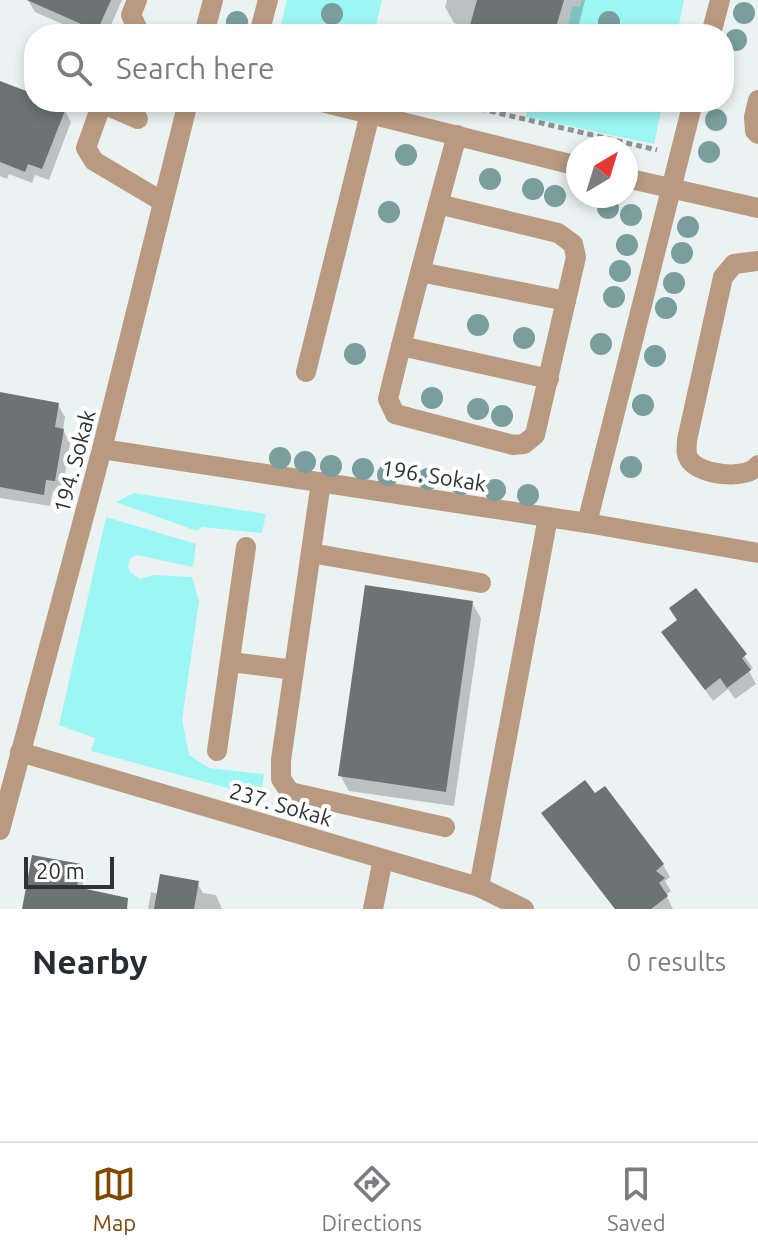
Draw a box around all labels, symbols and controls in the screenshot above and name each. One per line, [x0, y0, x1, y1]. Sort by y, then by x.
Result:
search box [24, 24, 734, 112]
icon: search [52, 46, 96, 90]
text: Search here [116, 51, 275, 85]
north arrow [566, 136, 638, 208]
street label: 194. Sokak [48, 407, 100, 515]
street label: 196. Sokak [380, 454, 488, 496]
street label: 237. Sokak [227, 777, 335, 831]
scale bar [24, 853, 114, 889]
text: 20 m [36, 858, 85, 883]
text: Nearby [32, 942, 147, 980]
text: 0 results [627, 947, 726, 976]
tab: Map [92, 1162, 136, 1235]
tab: Directions [321, 1162, 422, 1235]
tab: Saved [607, 1162, 666, 1235]

